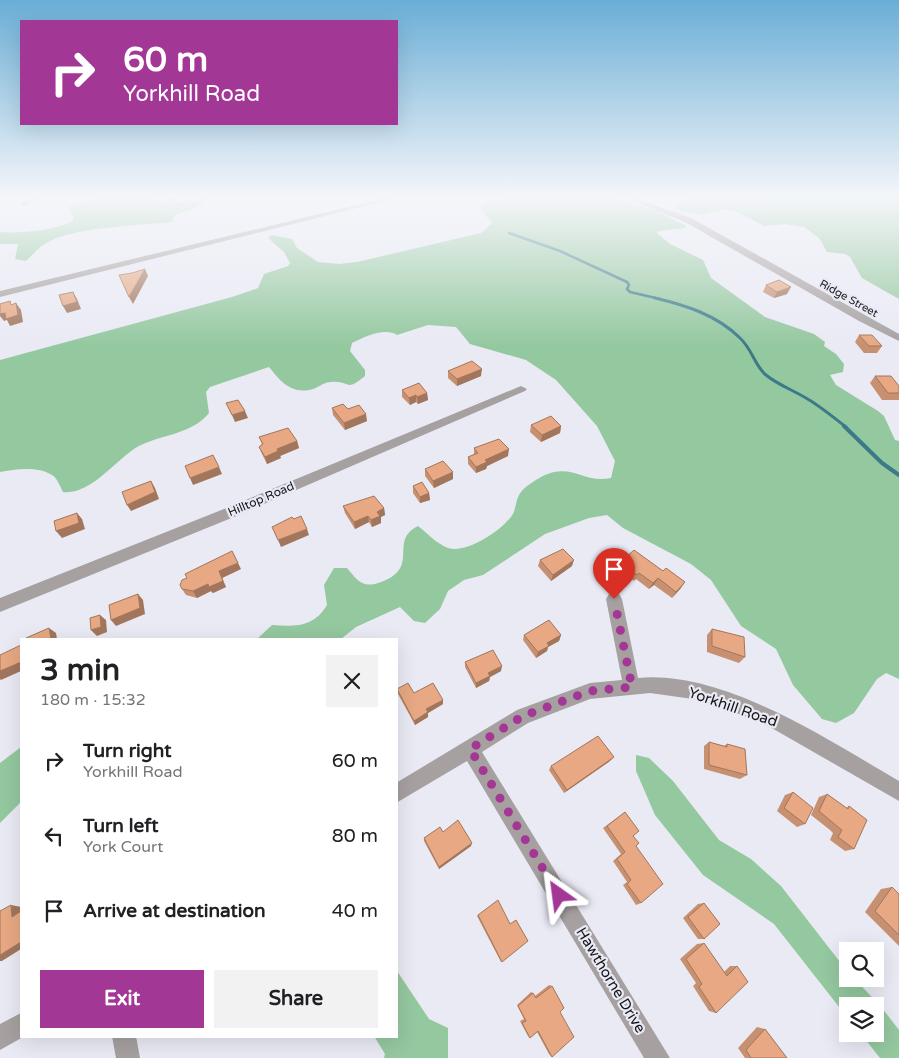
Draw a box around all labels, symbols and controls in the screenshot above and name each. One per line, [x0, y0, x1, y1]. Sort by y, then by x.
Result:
text: 60 m [123, 39, 208, 81]
icon: right [40, 40, 105, 105]
text: Yorkhill Road [123, 81, 260, 107]
street label: Ridge Street [817, 277, 880, 320]
street label: Hilltop Road [226, 479, 296, 519]
pin [593, 548, 635, 599]
icon: arrive [600, 555, 628, 583]
text: 3 min [40, 652, 120, 689]
button: close [326, 655, 378, 707]
street label: Yorkhill Road [686, 683, 780, 731]
text: 180 m · 15:32 [40, 690, 146, 710]
text: Turn right [83, 740, 171, 762]
icon: right [40, 747, 68, 775]
text: 60 m [332, 750, 378, 772]
text: Yorkhill Road [83, 762, 183, 782]
text: Turn left [83, 815, 159, 837]
icon: left [40, 822, 68, 850]
text: 80 m [332, 825, 378, 847]
text: York Court [83, 837, 163, 857]
position arrow [532, 868, 584, 920]
icon: arrive [40, 897, 68, 925]
text: Arrive at destination [83, 900, 266, 922]
text: 40 m [332, 900, 378, 922]
street label: Hawthorne Drive [572, 924, 650, 1036]
map controls [839, 942, 884, 1042]
button: search [839, 942, 884, 987]
button: Exit [40, 970, 204, 1028]
button: Share [214, 970, 378, 1028]
button: layers [839, 997, 884, 1042]

